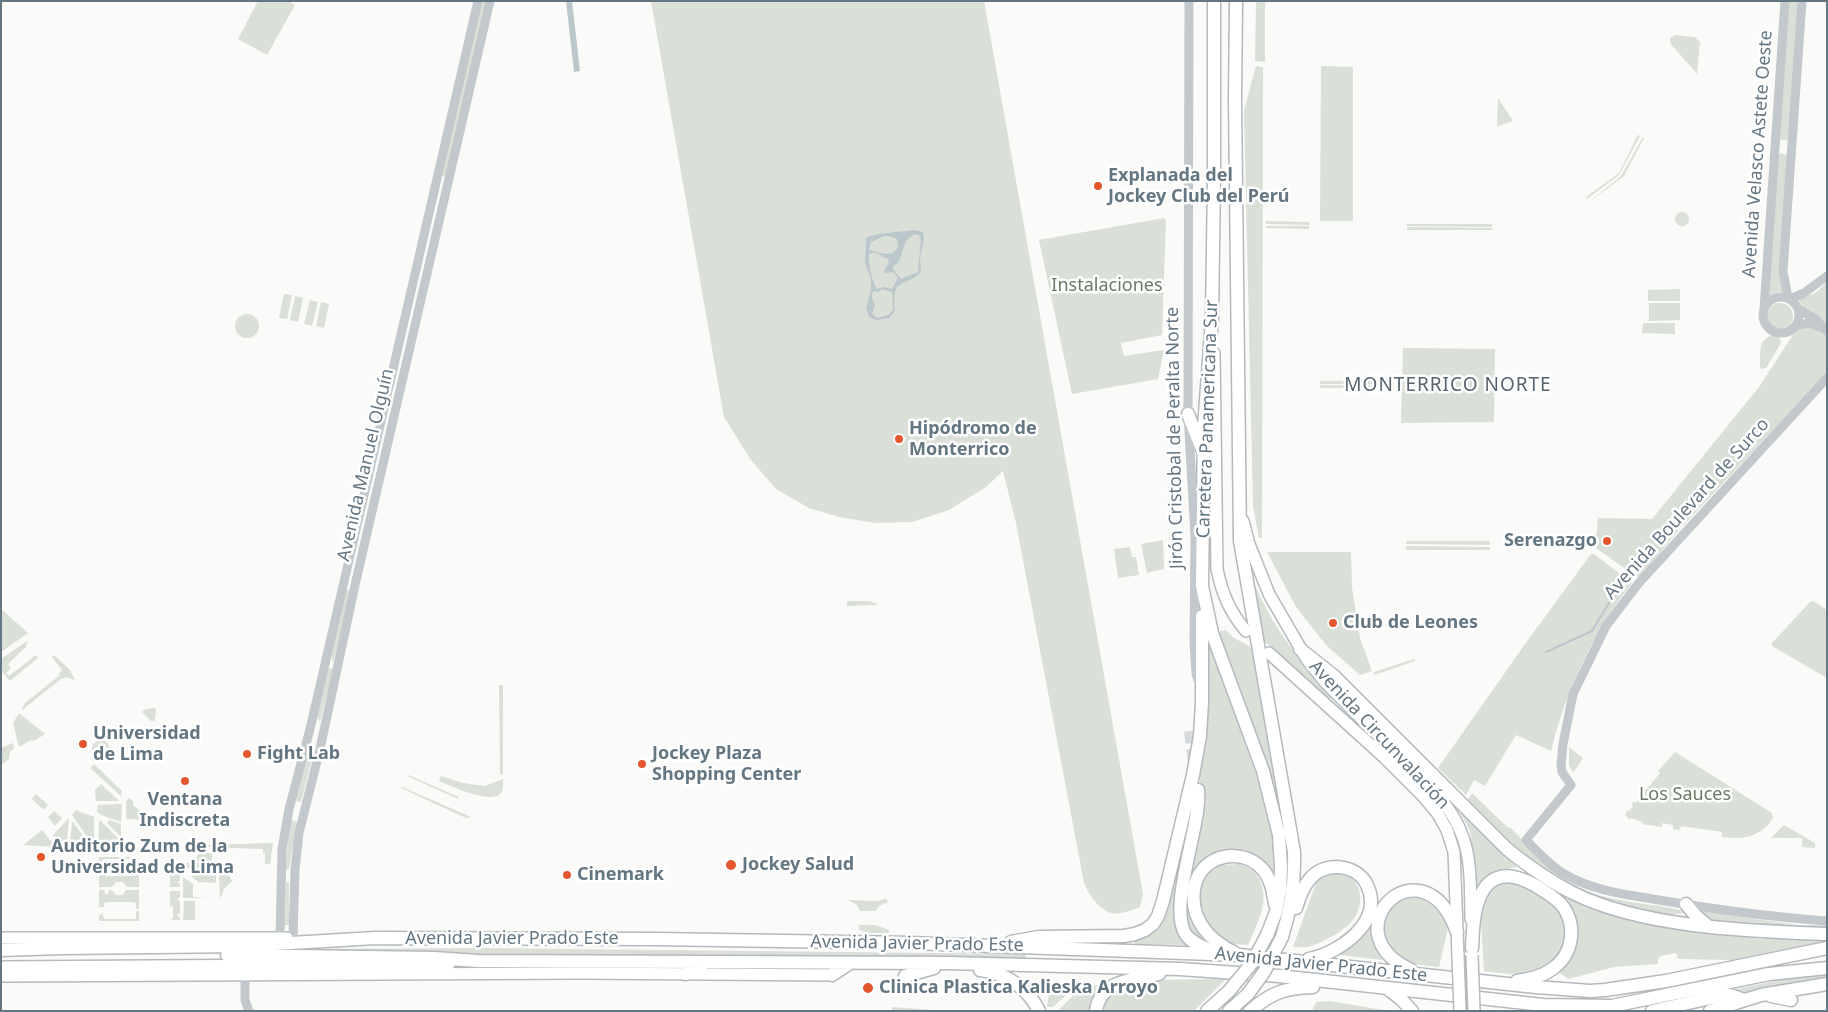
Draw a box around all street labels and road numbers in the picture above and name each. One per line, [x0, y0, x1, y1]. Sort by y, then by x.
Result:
street label: Avenida Velasco Astete Oeste [1739, 29, 1777, 279]
street label: Carretera Panamericana Sur [1193, 299, 1223, 539]
street label: Jirón Cristobal de Peralta Norte [1162, 307, 1188, 569]
street label: Avenida Manuel Olguín [333, 366, 399, 564]
street label: Avenida Boulevard de Surco [1600, 414, 1774, 604]
street label: Avenida Circunvalación [1304, 656, 1454, 814]
street label: Avenida Javier Prado Este [405, 928, 619, 950]
street label: Avenida Javier Prado Este [810, 931, 1024, 957]
street label: Avenida Javier Prado Este [1214, 943, 1428, 987]

